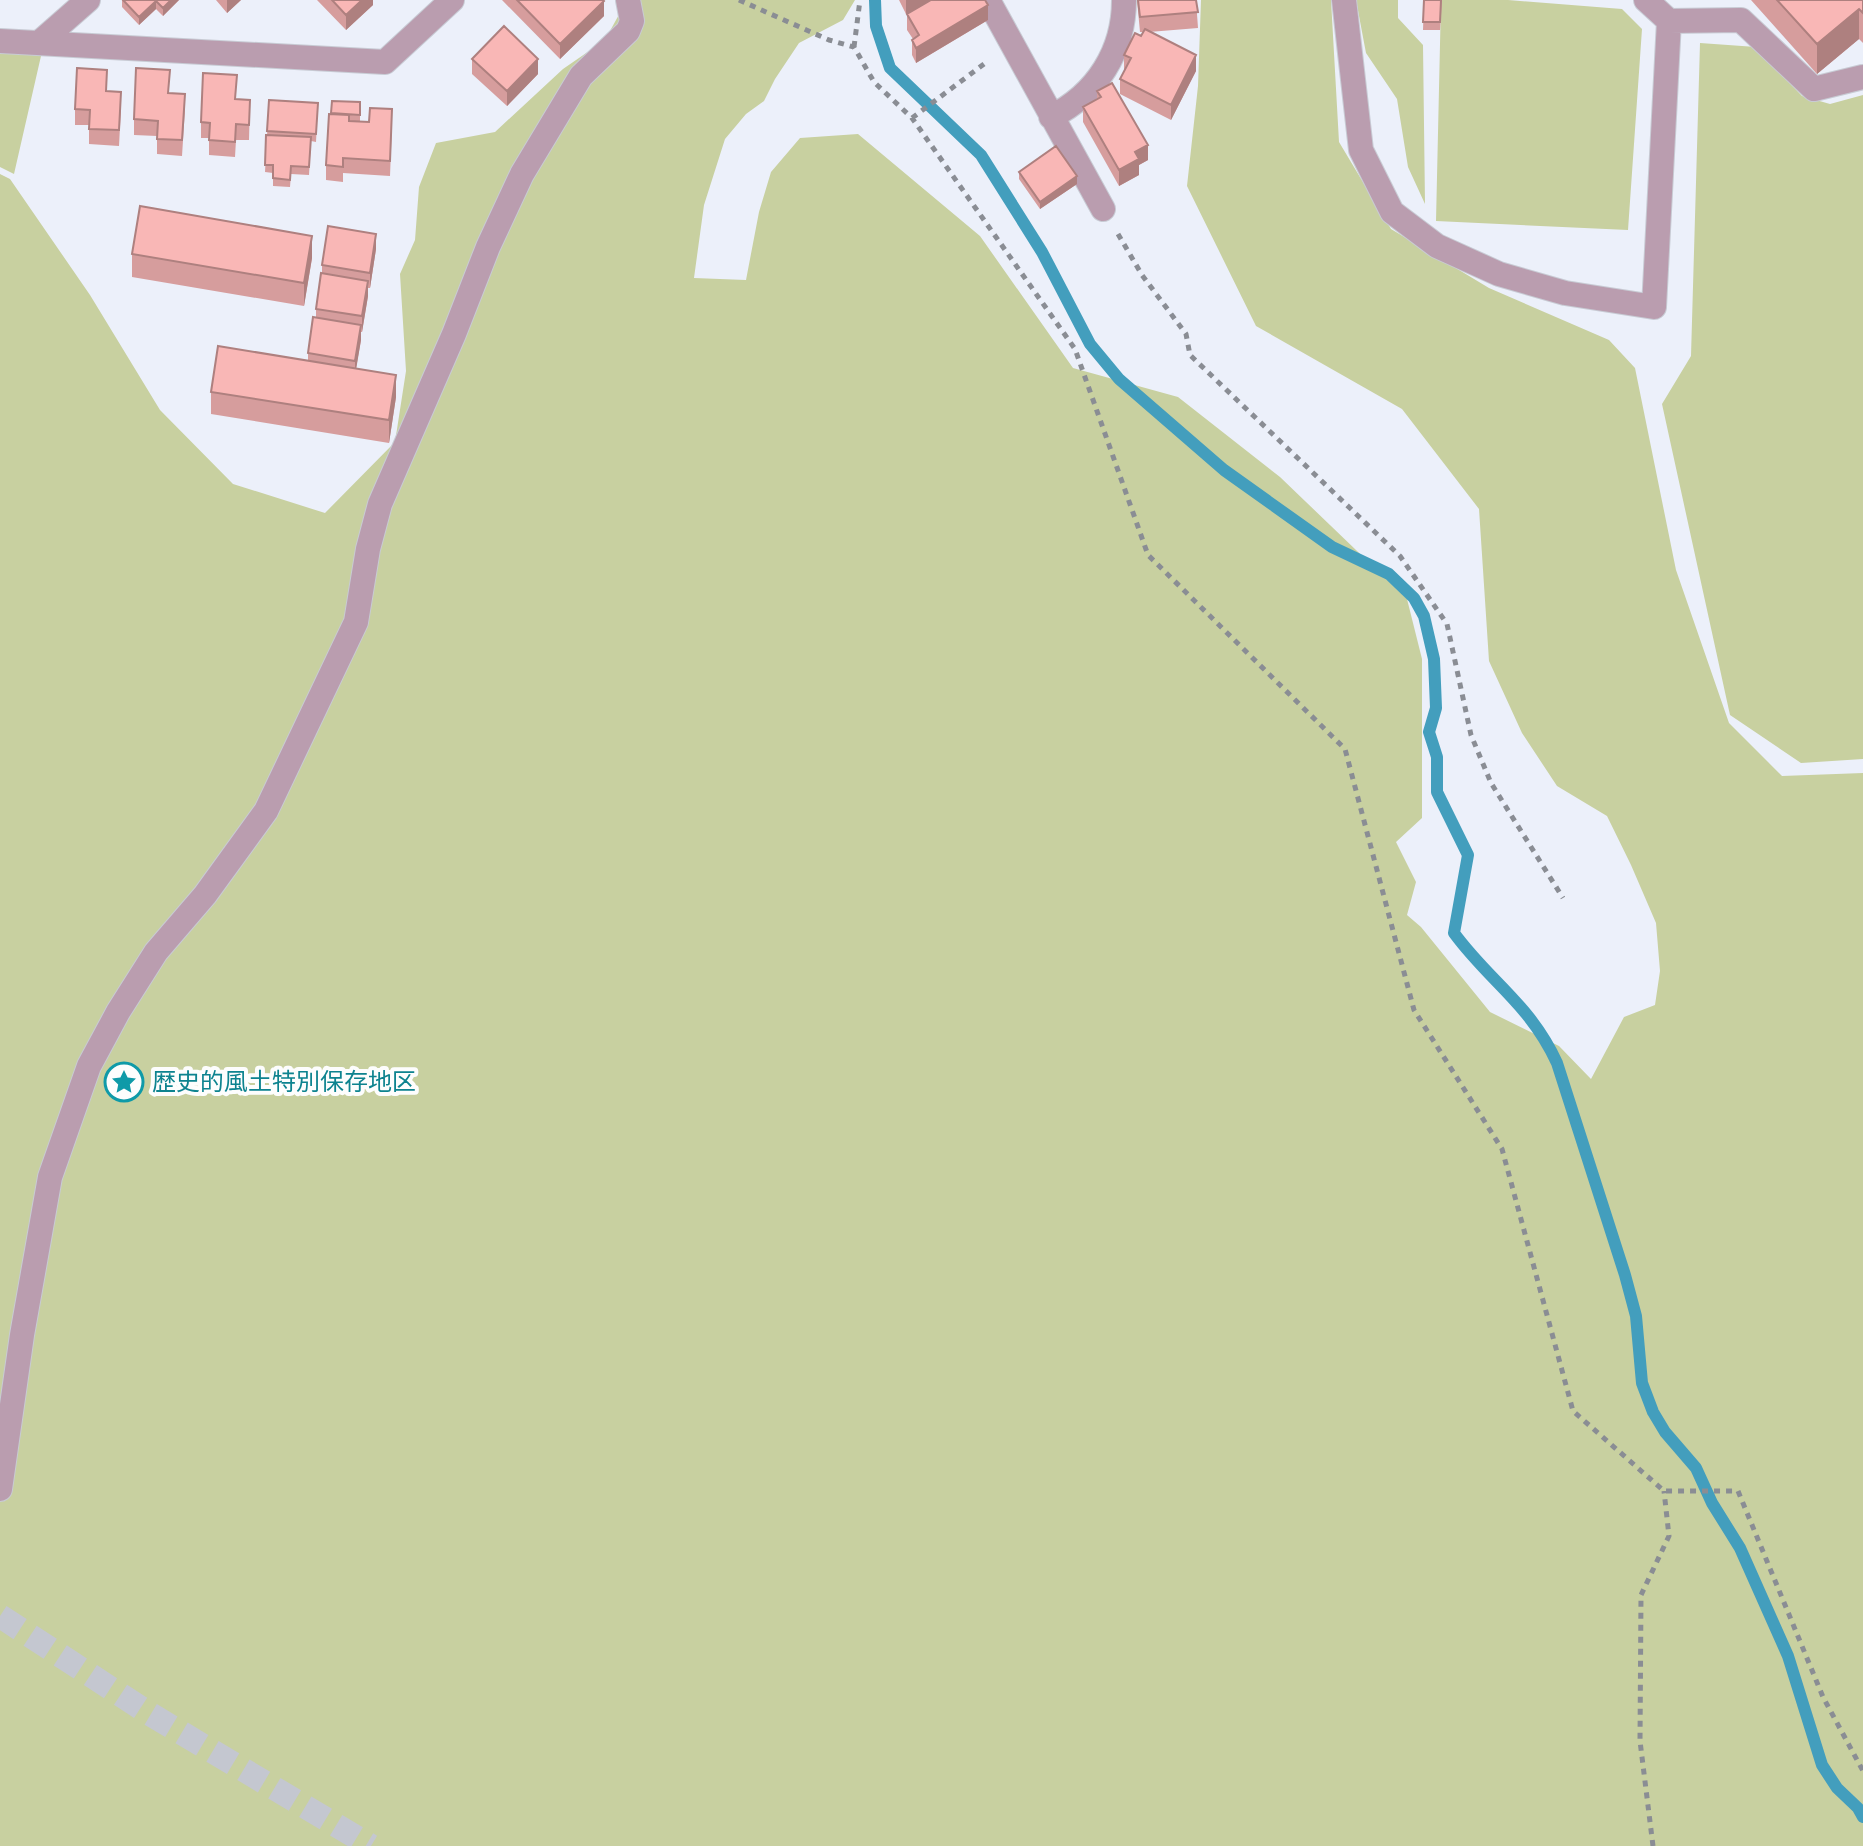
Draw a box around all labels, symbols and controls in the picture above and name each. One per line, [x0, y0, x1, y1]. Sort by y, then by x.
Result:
place icon: 歴史的風土特別保存地区 [103, 1061, 145, 1103]
place label: 歴史的風土特別保存地区 [152, 1066, 416, 1097]

